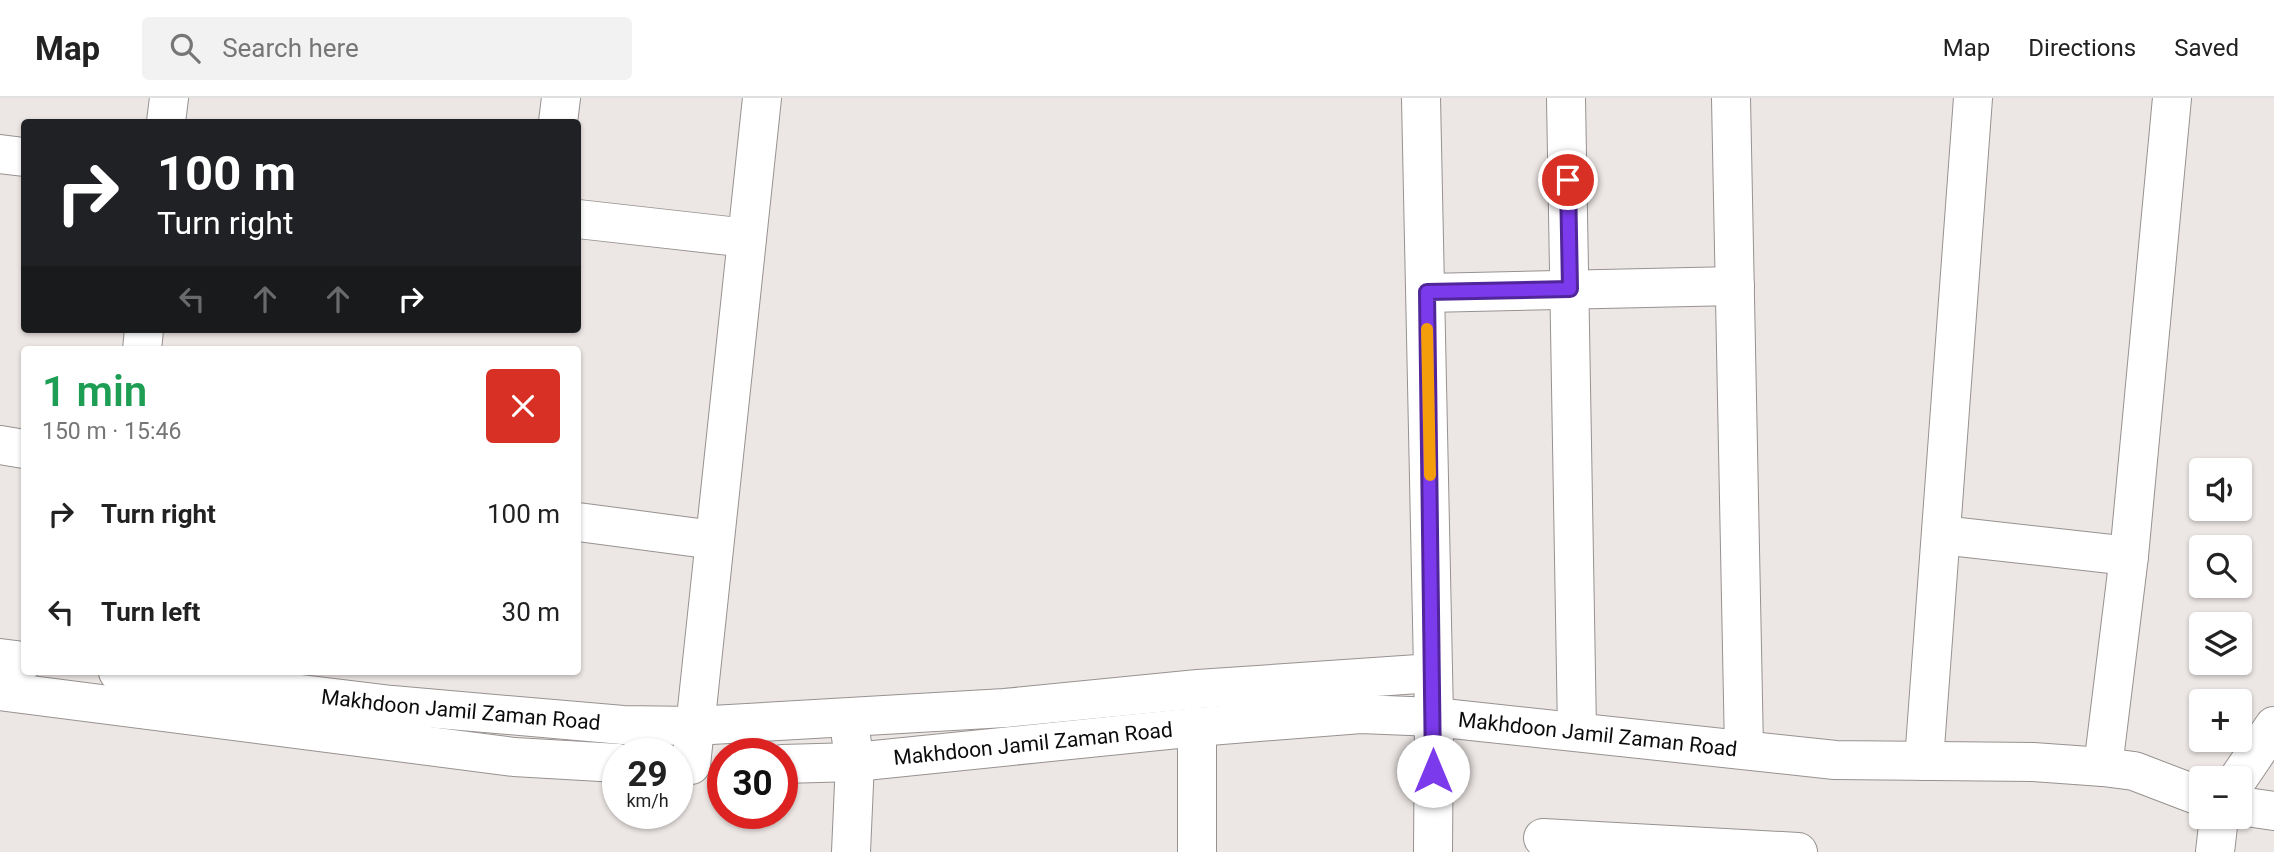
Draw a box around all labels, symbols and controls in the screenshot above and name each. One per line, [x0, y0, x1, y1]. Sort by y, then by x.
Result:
search box [142, 17, 632, 80]
text: Map [35, 29, 100, 68]
icon: search [166, 29, 204, 67]
text: Search here [222, 33, 359, 63]
text: Map [1943, 34, 1990, 62]
text: Directions [2028, 34, 2136, 62]
text: Saved [2174, 34, 2239, 62]
text: 100 m [157, 145, 296, 202]
icon: right [42, 147, 133, 238]
pin [1538, 150, 1598, 210]
icon: arrive [1549, 161, 1587, 199]
text: Turn right [157, 204, 293, 242]
icon: left [173, 280, 211, 318]
icon: ahead [246, 280, 284, 318]
icon: ahead [319, 280, 357, 318]
icon: right [392, 280, 430, 318]
text: 1 min [42, 367, 147, 416]
button: close [486, 369, 560, 443]
text: 150 m · 15:46 [42, 418, 181, 445]
map controls [2189, 458, 2252, 829]
button: sound [2189, 458, 2252, 521]
icon: right [42, 495, 80, 533]
text: Turn right [101, 499, 216, 529]
text: 100 m [487, 499, 560, 529]
button: search [2189, 535, 2252, 598]
icon: left [42, 593, 80, 631]
text: Turn left [101, 597, 200, 627]
text: 30 m [502, 597, 560, 627]
button: layers [2189, 612, 2252, 675]
street label: Makhdoon Jamil Zaman Road [320, 685, 602, 735]
button: + [2189, 689, 2252, 752]
street label: Makhdoon Jamil Zaman Road [1457, 708, 1738, 761]
street label: Makhdoon Jamil Zaman Road [892, 718, 1174, 770]
position arrow [1396, 734, 1470, 808]
speed limit sign: 30 [707, 738, 798, 829]
text: 29 [627, 754, 668, 795]
button: − [2189, 766, 2252, 829]
text: km/h [626, 790, 669, 811]

